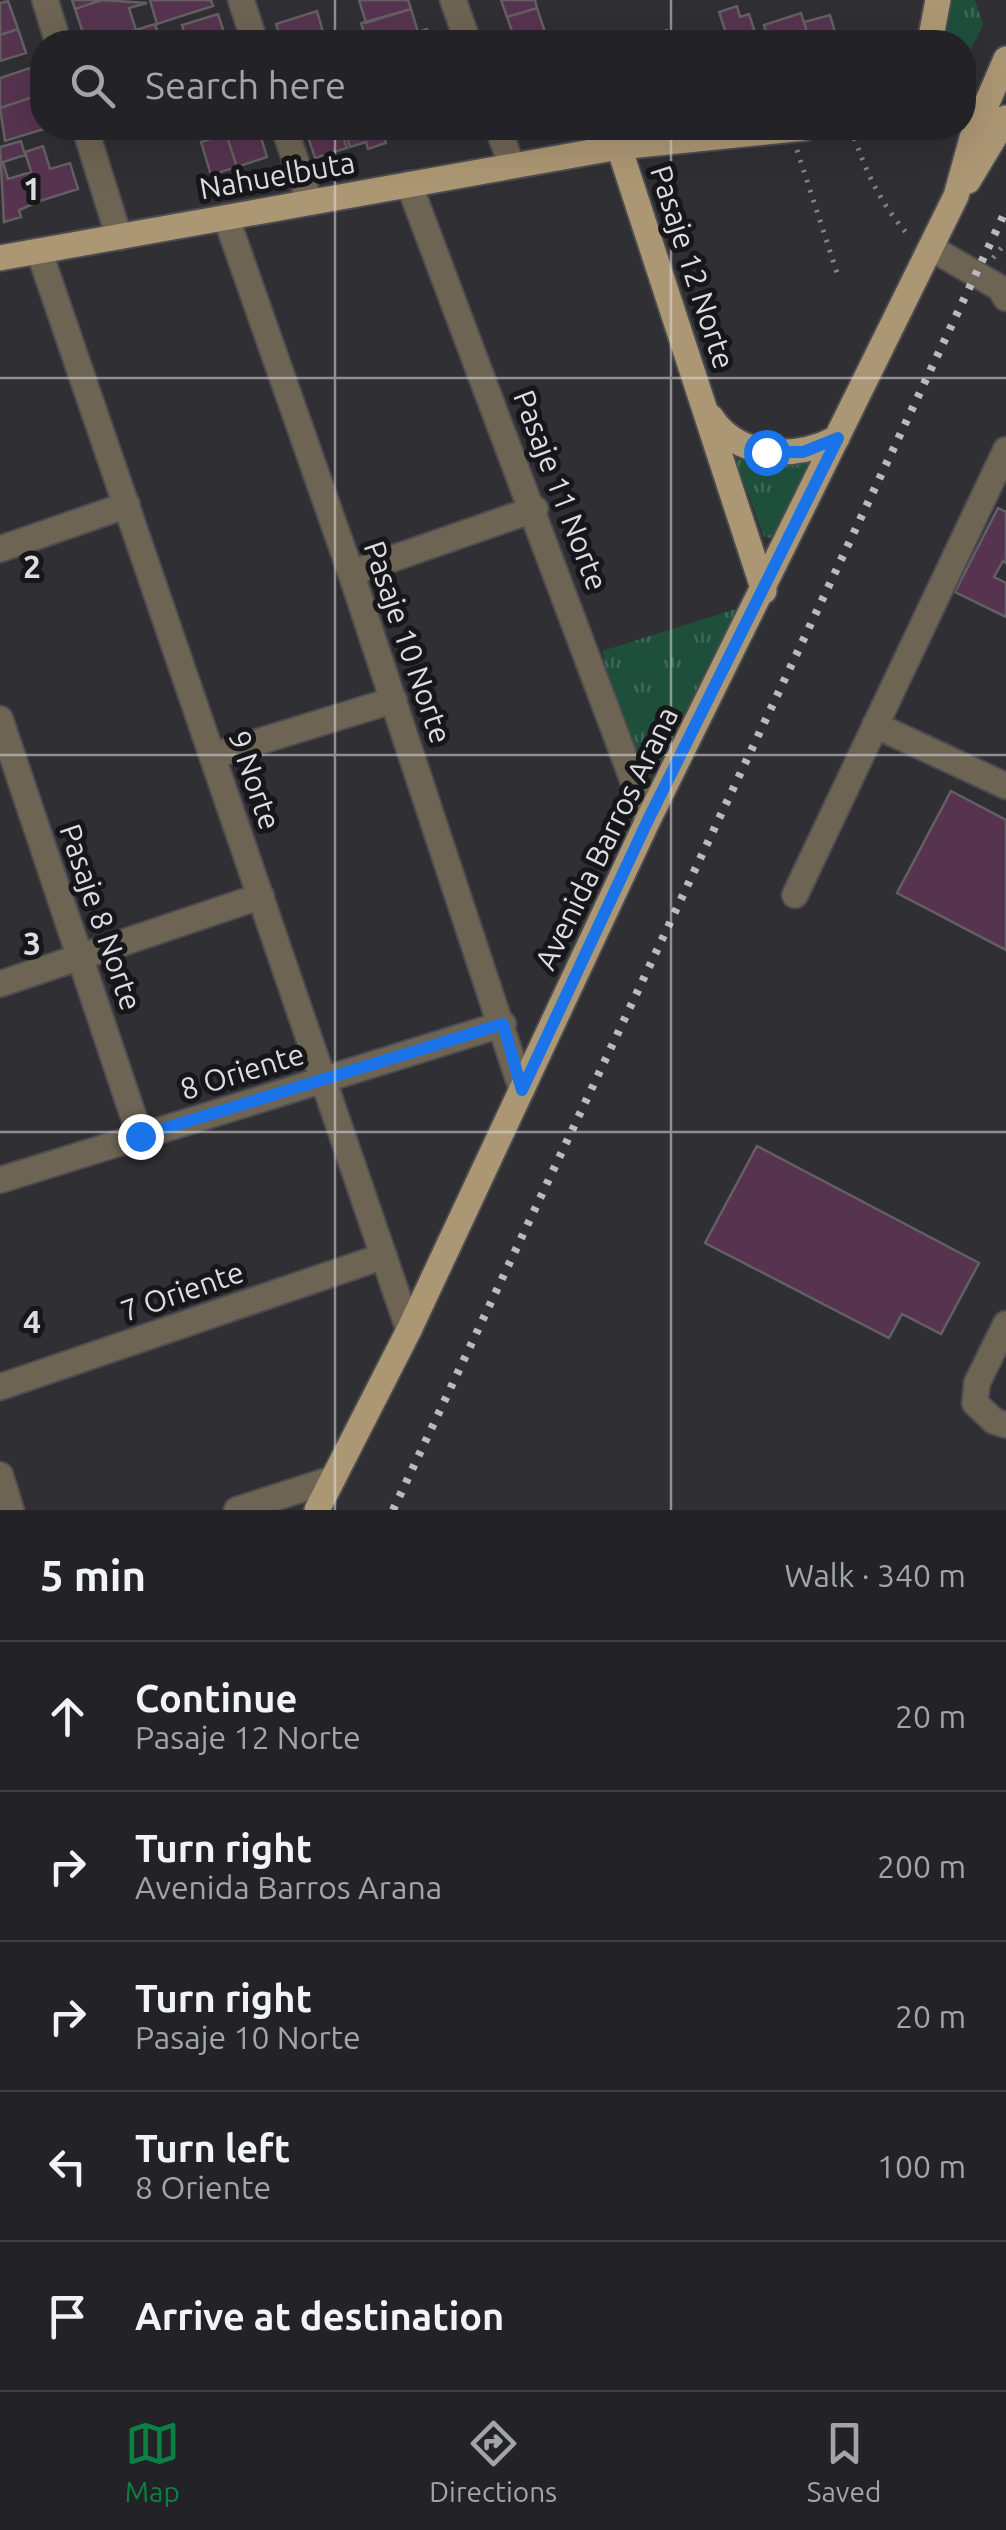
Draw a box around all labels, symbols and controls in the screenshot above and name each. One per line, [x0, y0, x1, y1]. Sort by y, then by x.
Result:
search box [30, 30, 976, 140]
icon: search [65, 58, 120, 113]
text: Search here [145, 64, 346, 106]
street label: Nahuelbuta [197, 145, 357, 205]
street label: Pasaje 12 Norte [644, 161, 742, 373]
text: 1 [23, 170, 41, 206]
street label: Pasaje 11 Norte [507, 385, 615, 595]
route start [744, 430, 790, 476]
street label: Pasaje 10 Norte [357, 536, 459, 748]
text: 2 [23, 548, 41, 584]
street label: Avenida Barros Arana [528, 701, 684, 975]
street label: 9 Norte [222, 726, 288, 834]
street label: Pasaje 8 Norte [53, 819, 149, 1015]
text: 3 [23, 925, 41, 961]
street label: 8 Oriente [176, 1036, 308, 1106]
route end [118, 1114, 164, 1160]
street label: 7 Oriente [116, 1254, 248, 1328]
text: 4 [23, 1303, 41, 1339]
text: 5 min [40, 1552, 146, 1599]
text: Walk · 340 m [784, 1557, 966, 1593]
text: Continue [135, 1677, 297, 1719]
icon: ahead [40, 1689, 95, 1744]
text: 20 m [895, 1698, 966, 1734]
text: Pasaje 12 Norte [135, 1719, 361, 1755]
text: Turn right [135, 1827, 312, 1869]
icon: right [40, 1839, 95, 1894]
text: 200 m [877, 1848, 966, 1884]
text: Avenida Barros Arana [135, 1869, 442, 1905]
text: Turn right [135, 1977, 312, 2019]
icon: right [40, 1989, 95, 2044]
text: 20 m [895, 1998, 966, 2034]
text: Pasaje 10 Norte [135, 2019, 361, 2055]
text: Turn left [135, 2127, 290, 2169]
icon: left [40, 2139, 95, 2194]
text: 100 m [877, 2148, 966, 2184]
text: 8 Oriente [135, 2169, 271, 2205]
icon: arrive [40, 2289, 95, 2344]
text: Arrive at destination [135, 2295, 504, 2337]
tab: Map [125, 2416, 180, 2507]
tab: Directions [429, 2416, 557, 2507]
tab: Saved [807, 2416, 881, 2507]

